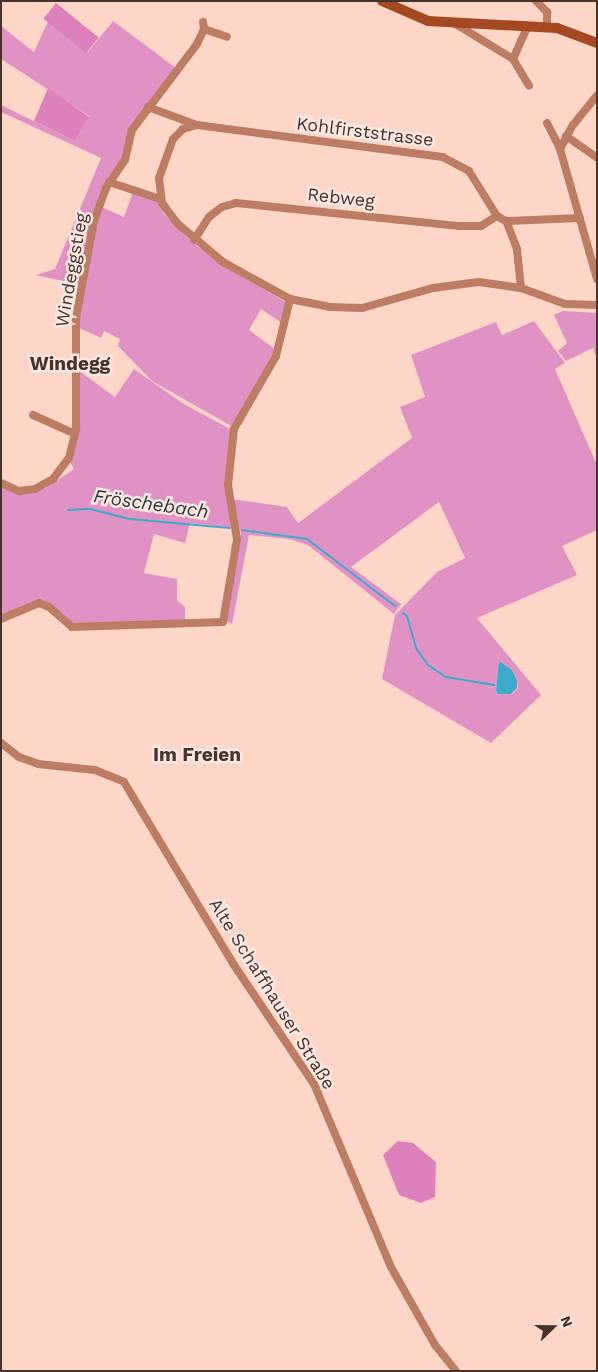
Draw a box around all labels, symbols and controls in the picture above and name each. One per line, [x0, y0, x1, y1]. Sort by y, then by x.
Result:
street label: Kohlfirststrasse [295, 113, 435, 151]
street label: Rebweg [306, 184, 376, 212]
street label: Windeggstieg [51, 211, 93, 329]
district label: Windegg [30, 353, 110, 375]
water label: Fröschebach [92, 485, 210, 523]
district label: Im Freien [153, 744, 241, 766]
street label: Alte Schaffhauser Straße [204, 894, 340, 1094]
north arrow [528, 1302, 578, 1352]
text: N [558, 1314, 576, 1329]

